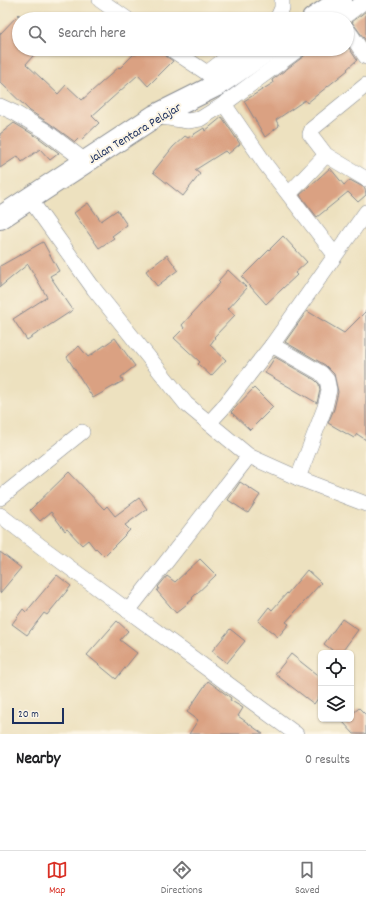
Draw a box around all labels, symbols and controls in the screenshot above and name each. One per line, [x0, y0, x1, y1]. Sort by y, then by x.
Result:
search box [12, 12, 354, 56]
icon: search [26, 23, 48, 45]
text: Search here [58, 23, 126, 45]
street label: Jalan Tentara Pelajar [85, 99, 186, 170]
map controls [318, 650, 354, 722]
button: locate [318, 650, 354, 686]
button: layers [318, 686, 354, 722]
scale bar [12, 706, 64, 725]
text: 20 m [18, 707, 39, 723]
text: Nearby [16, 748, 60, 772]
text: 0 results [305, 751, 350, 770]
tab: Map [46, 859, 68, 899]
tab: Directions [161, 859, 203, 899]
tab: Saved [295, 859, 320, 899]

